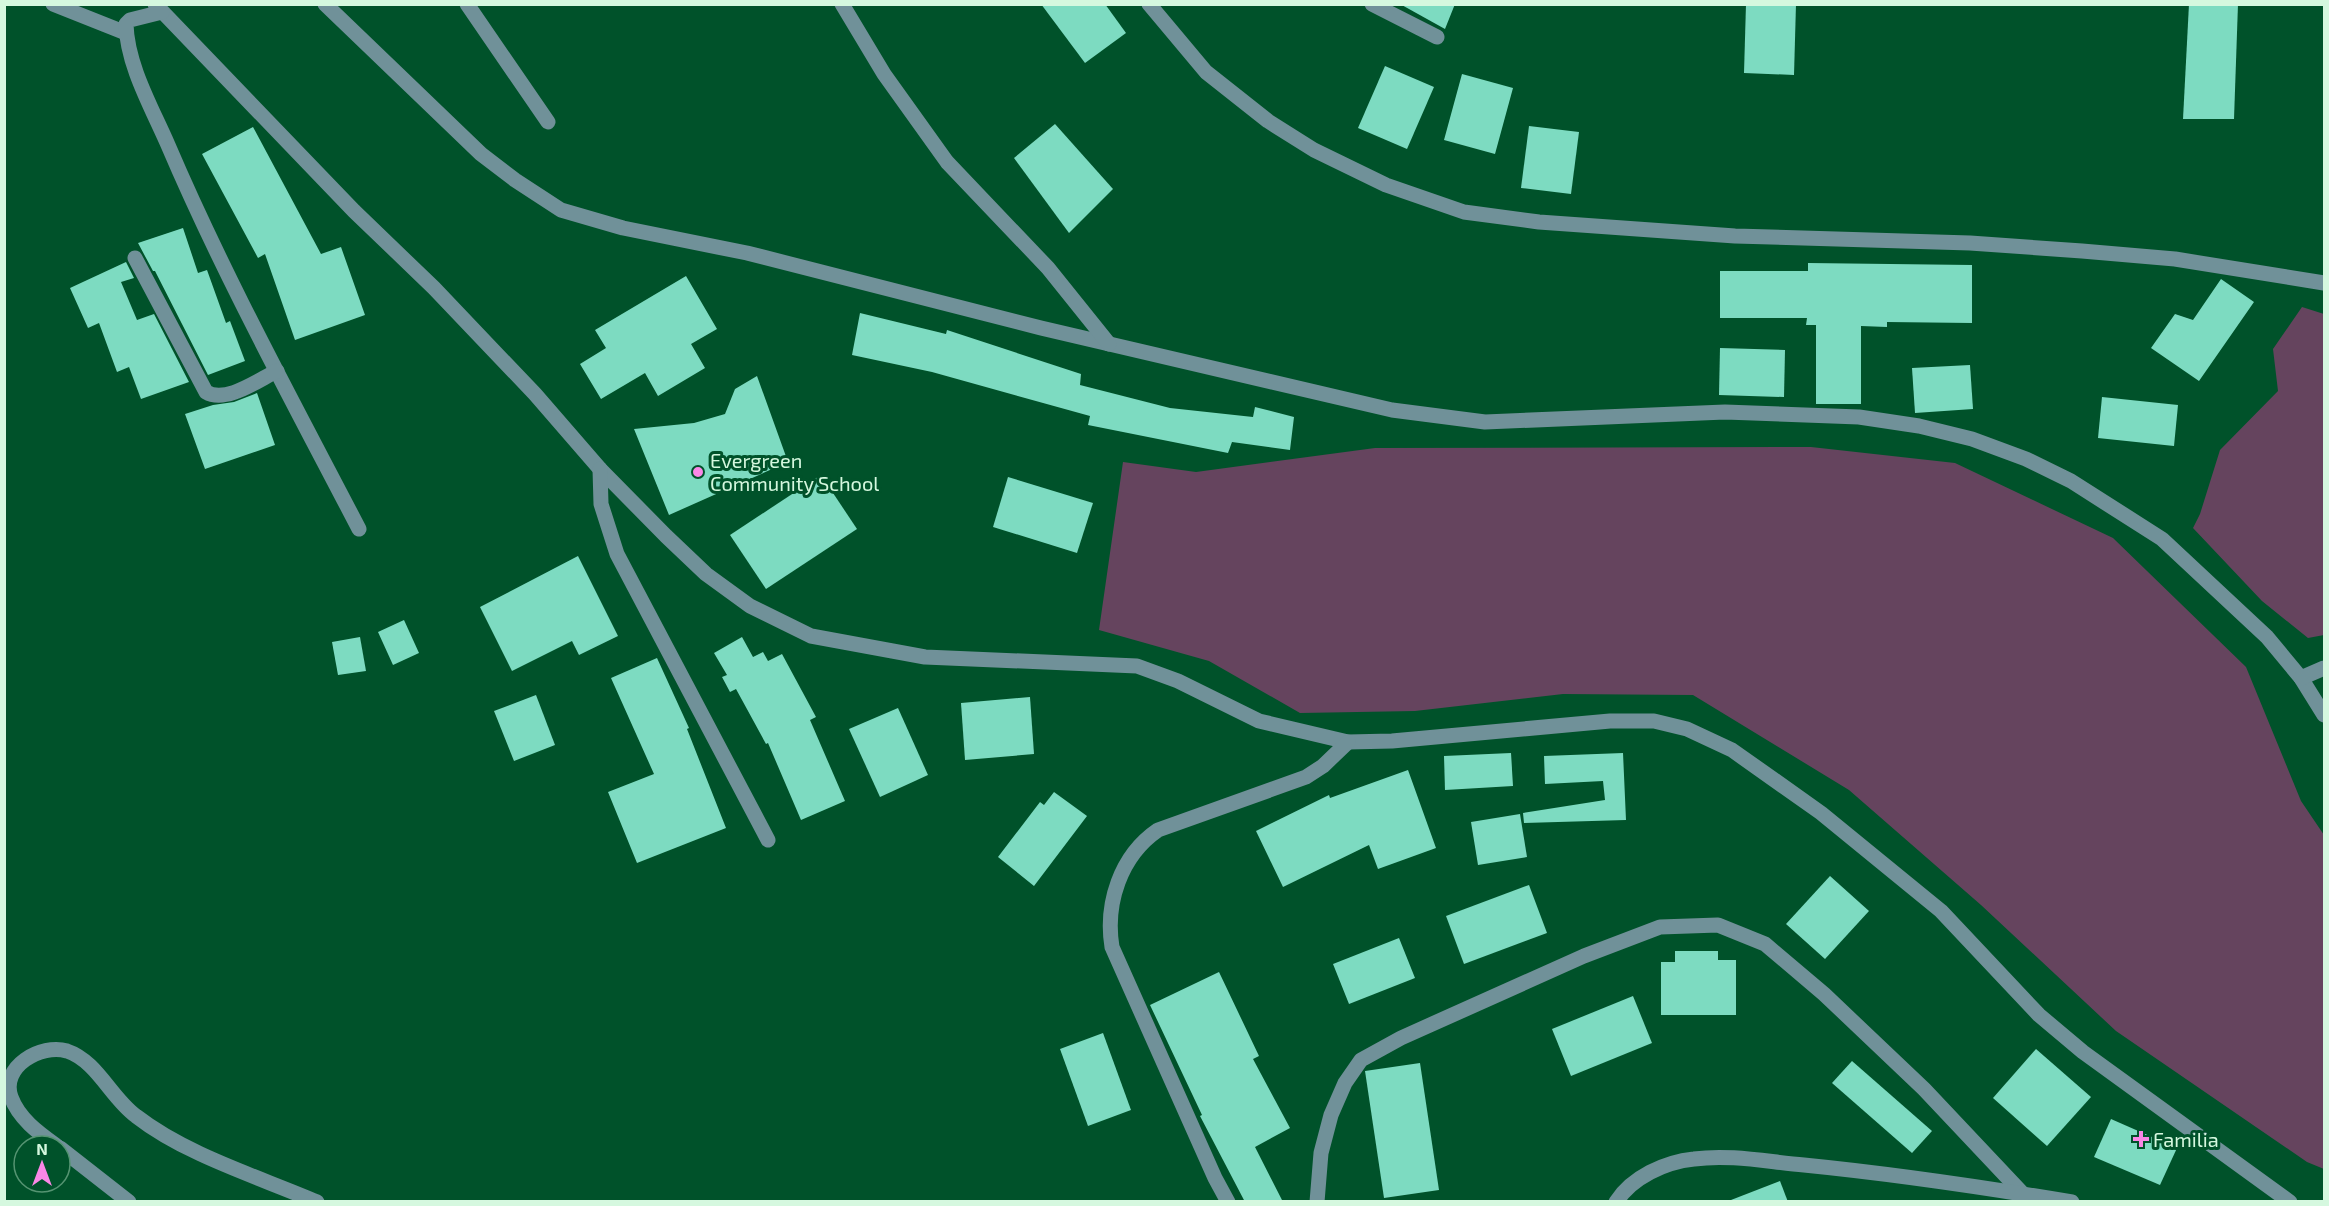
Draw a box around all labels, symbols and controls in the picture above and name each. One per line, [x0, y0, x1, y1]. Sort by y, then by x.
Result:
place label: Evergreen Community School [710, 448, 879, 495]
marker: Evergreen Community School [691, 465, 705, 479]
place label: Familia [2153, 1127, 2219, 1151]
marker: Familia [2134, 1132, 2148, 1146]
north arrow [12, 1134, 72, 1194]
text: N [36, 1139, 48, 1158]

